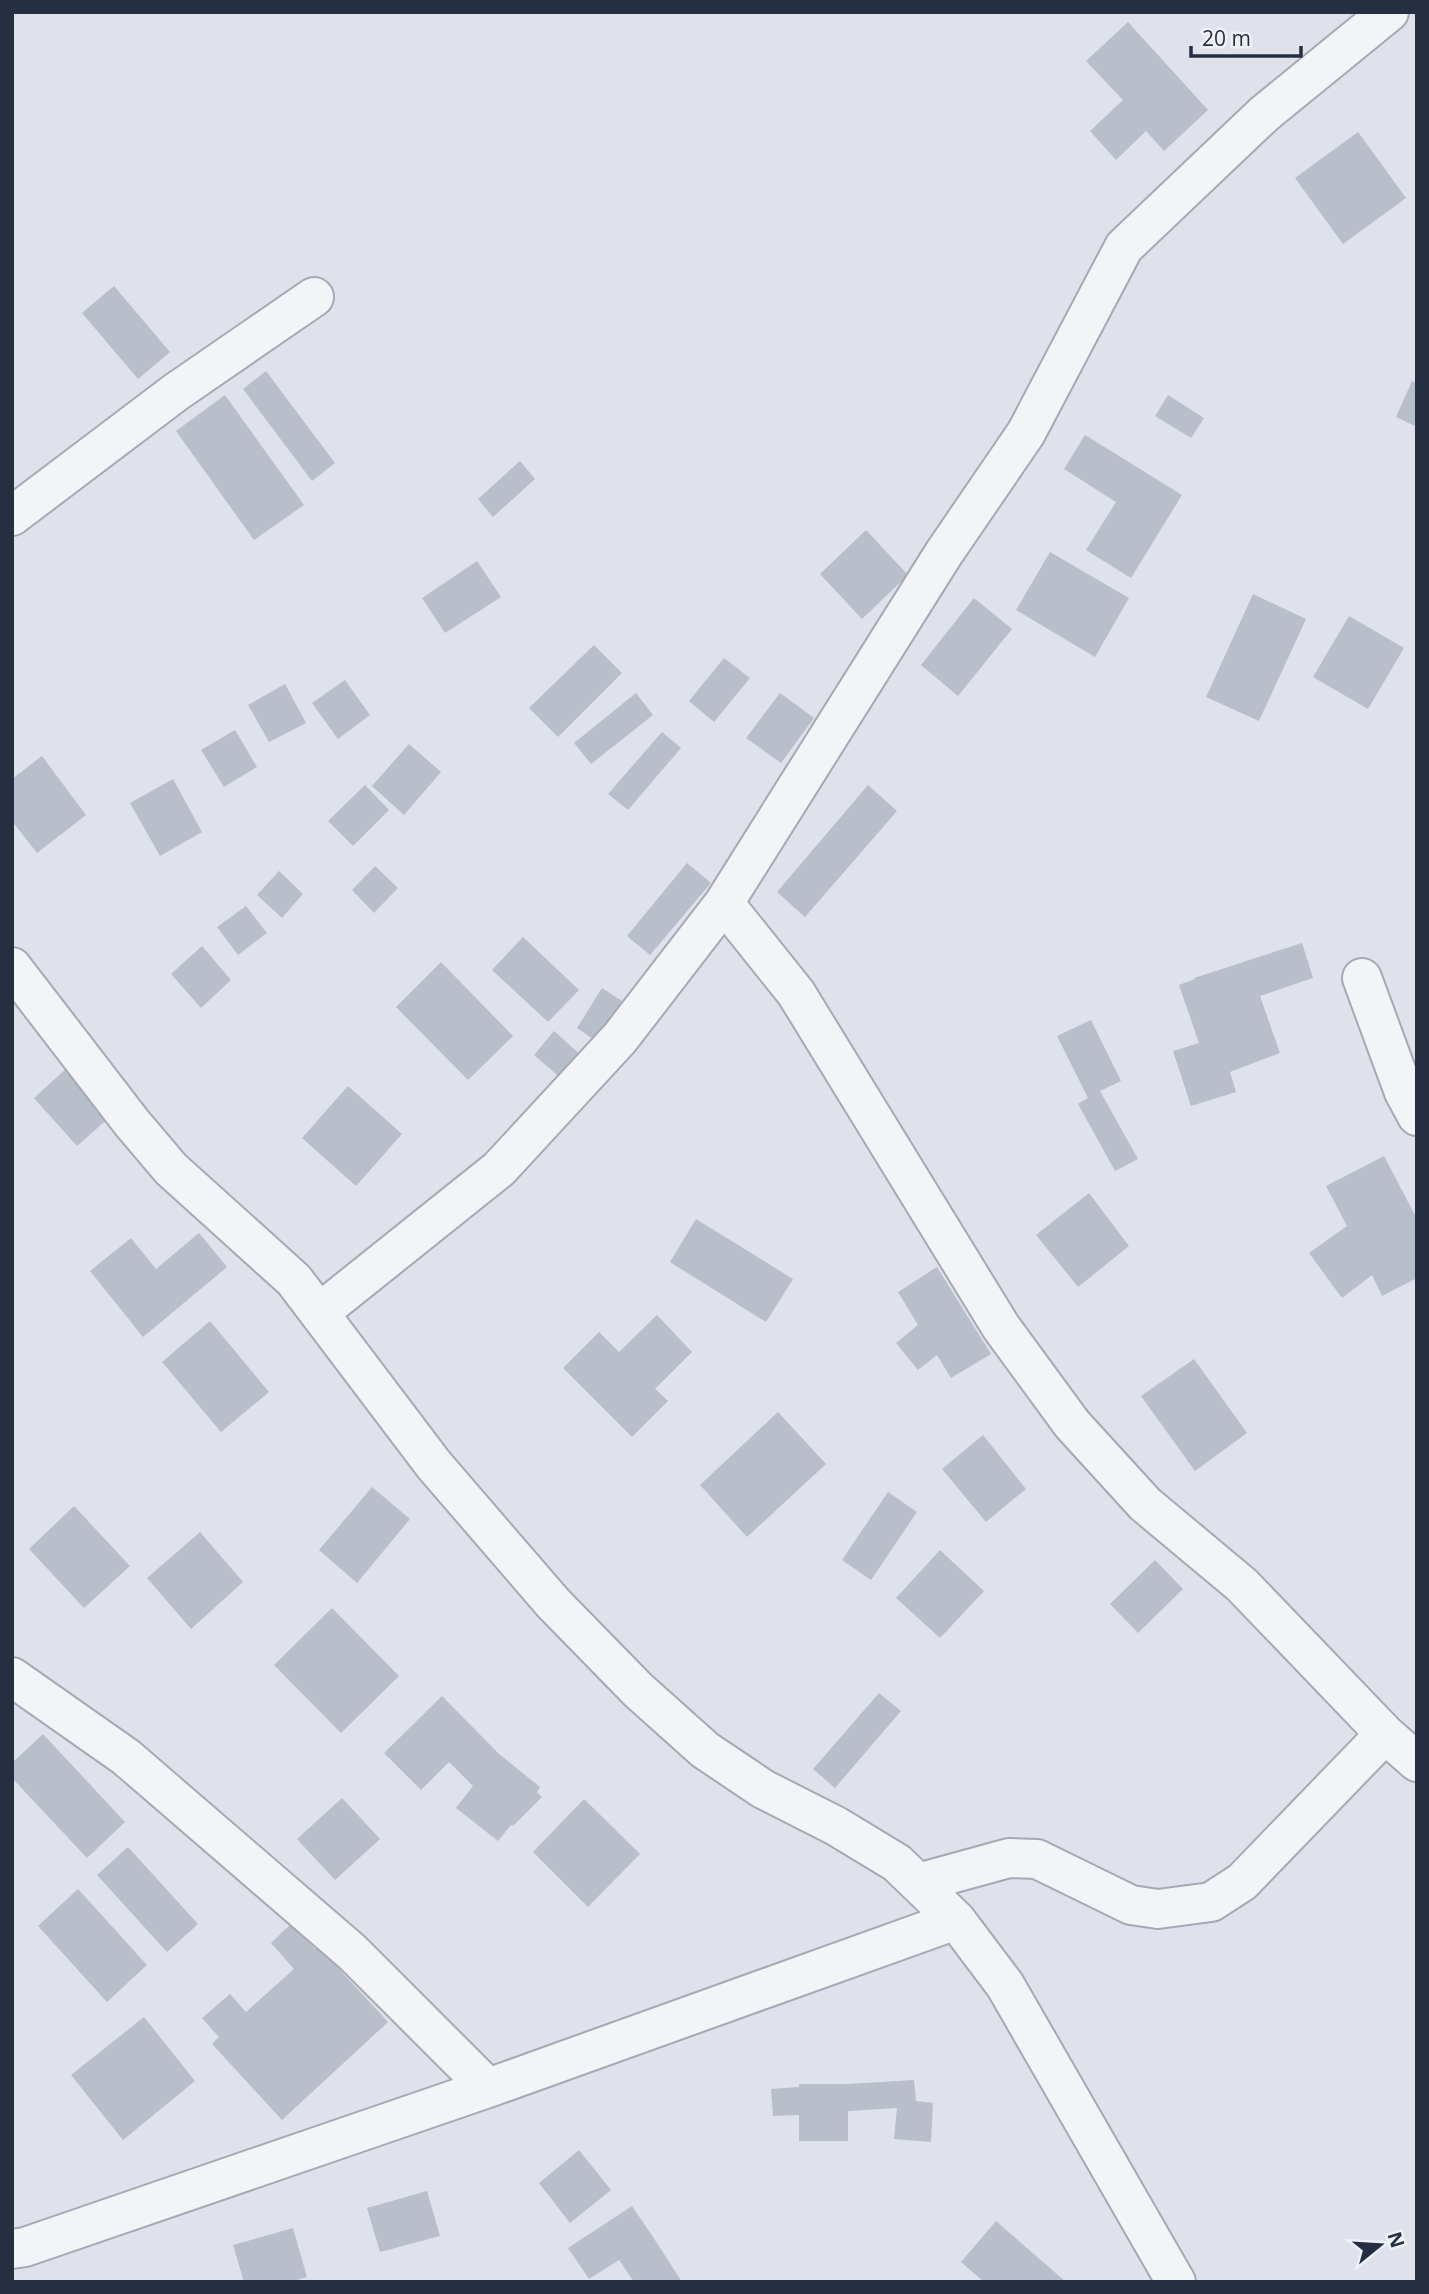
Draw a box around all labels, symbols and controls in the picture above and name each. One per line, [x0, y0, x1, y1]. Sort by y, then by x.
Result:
scale bar [1191, 14, 1301, 58]
text: 20 m [1202, 24, 1251, 52]
north arrow [1345, 2210, 1415, 2280]
text: N [1381, 2228, 1411, 2251]

